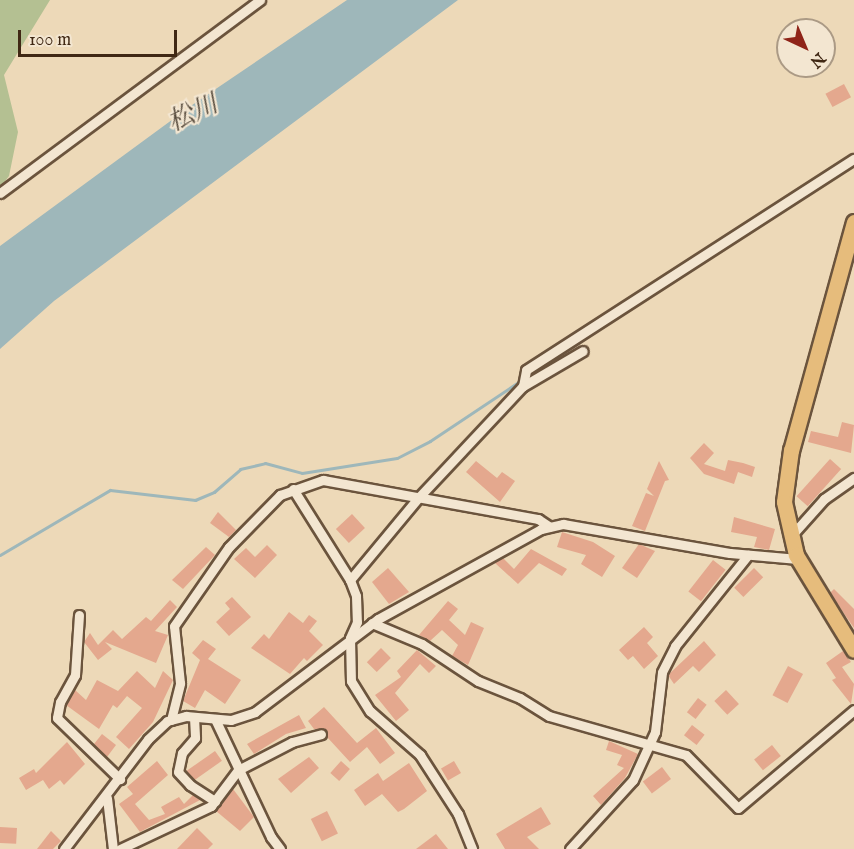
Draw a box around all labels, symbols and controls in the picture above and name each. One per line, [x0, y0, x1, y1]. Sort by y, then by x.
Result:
scale bar [21, 18, 180, 56]
north arrow [776, 18, 836, 78]
text: 100 m [29, 29, 71, 52]
text: N [805, 48, 829, 72]
water label: 松川 [163, 89, 223, 139]

